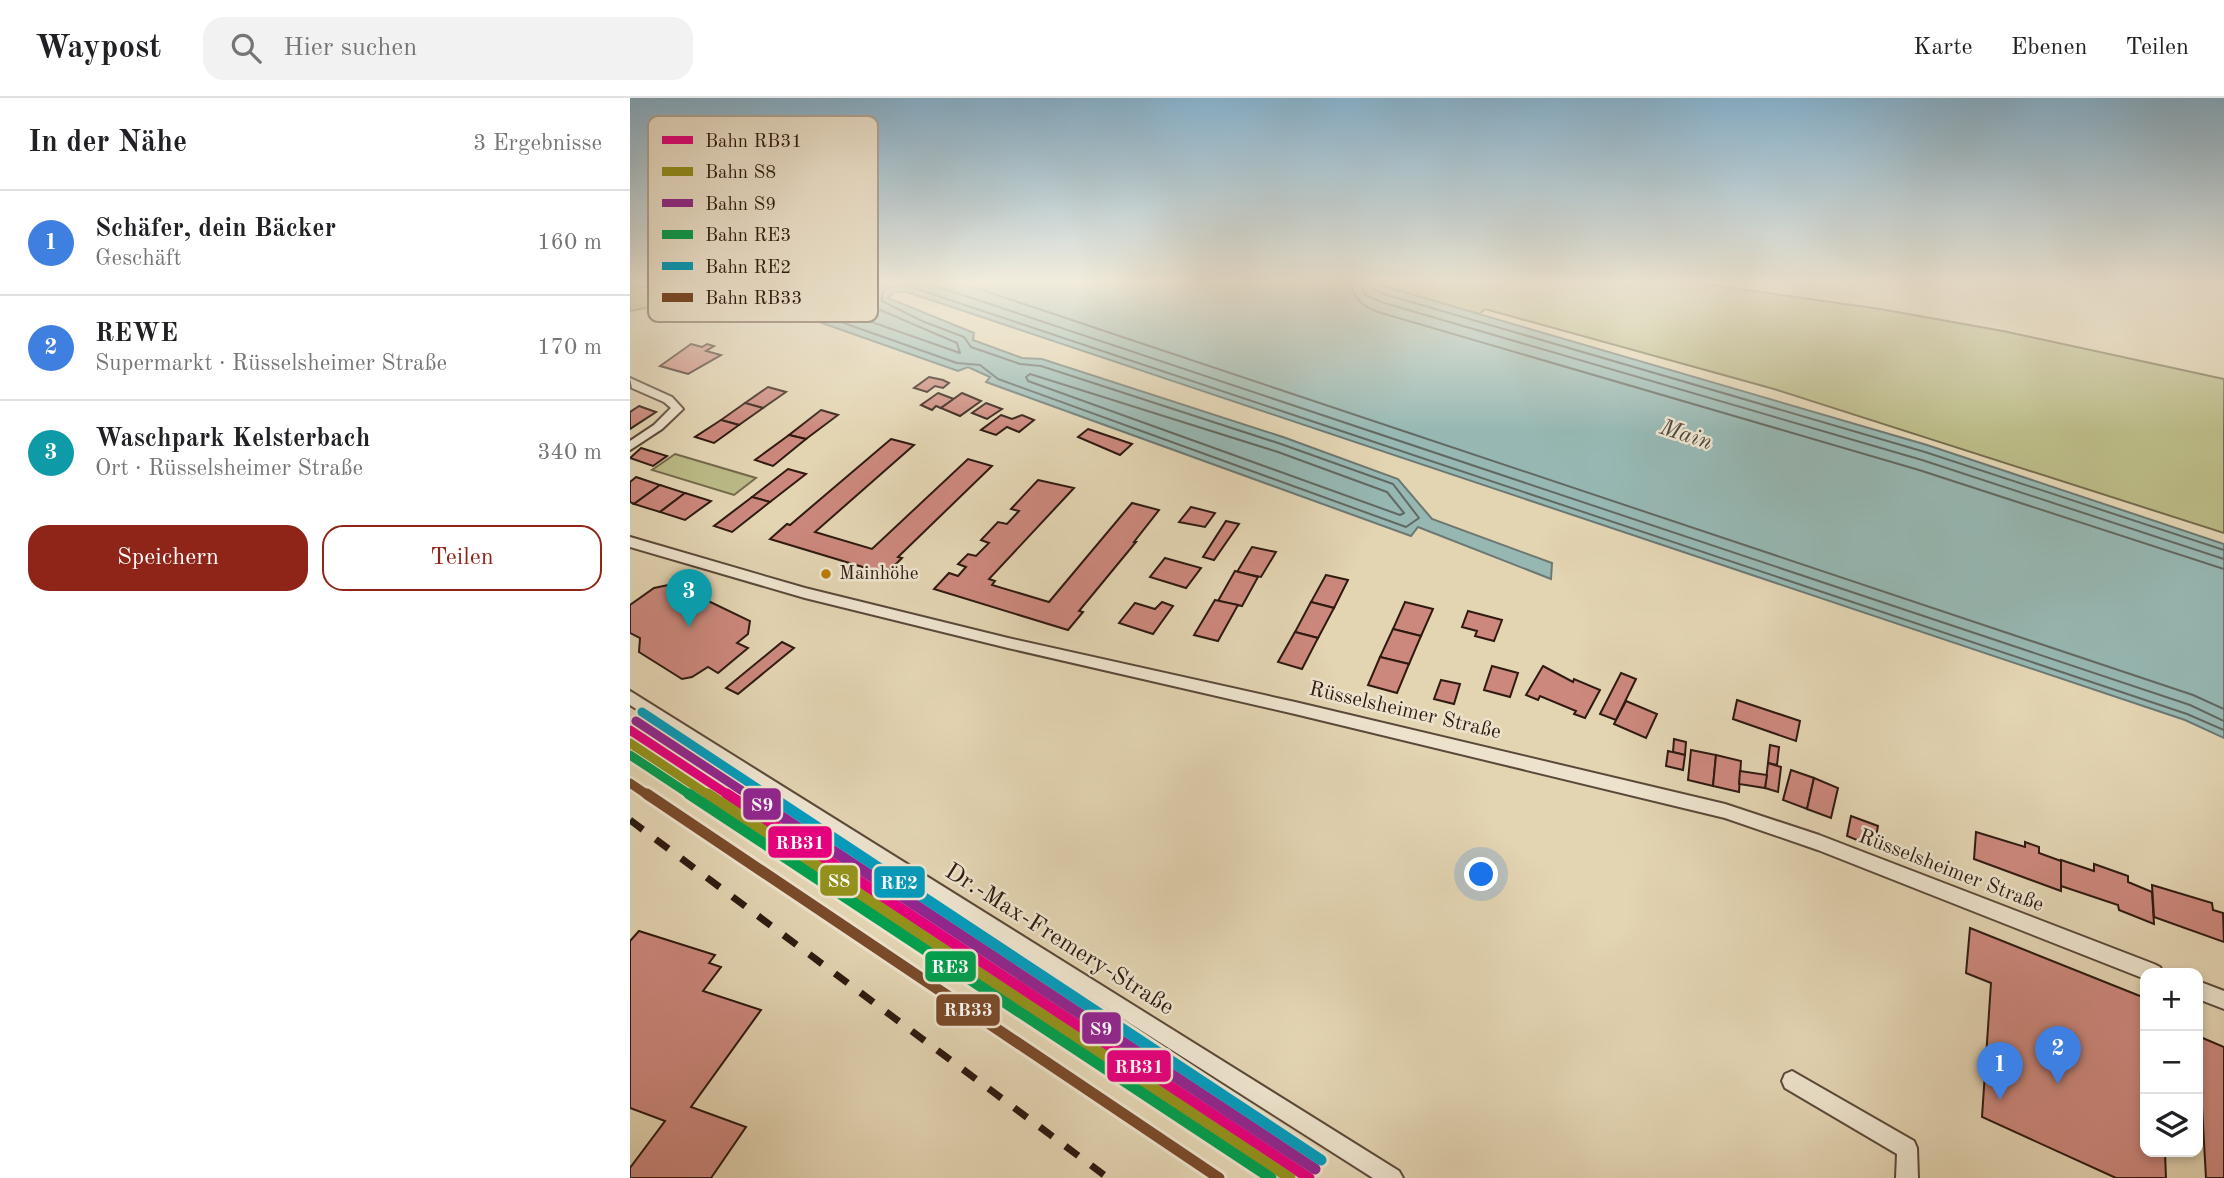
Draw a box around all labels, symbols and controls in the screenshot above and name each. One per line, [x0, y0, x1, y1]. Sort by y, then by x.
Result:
search box [203, 17, 693, 80]
icon: search [227, 29, 265, 67]
text: Waypost [35, 32, 161, 65]
text: Hier suchen [283, 35, 417, 61]
text: Karte [1913, 36, 1973, 60]
text: Ebenen [2011, 36, 2087, 60]
text: Teilen [2125, 36, 2189, 60]
legend [648, 116, 878, 322]
text: In der Nähe [28, 128, 187, 158]
text: 3 Ergebnisse [473, 132, 602, 155]
text: Bahn RB31 [705, 133, 802, 152]
text: Bahn S8 [705, 164, 776, 183]
text: Bahn S9 [705, 196, 776, 215]
text: Schäfer, dein Bäcker [95, 216, 336, 242]
text: Bahn RE3 [705, 227, 791, 246]
text: 1 [44, 231, 58, 254]
text: 160 m [537, 231, 602, 254]
text: Geschäft [95, 247, 182, 270]
text: Bahn RE2 [705, 259, 791, 278]
text: Bahn RB33 [705, 290, 802, 309]
text: REWE [95, 321, 178, 347]
text: 2 [44, 336, 58, 359]
text: 170 m [537, 336, 602, 359]
text: Supermarkt · Rüsselsheimer Straße [95, 352, 447, 375]
water label: Main [1656, 415, 1715, 454]
text: Waschpark Kelsterbach [95, 426, 370, 452]
text: 3 [44, 441, 58, 464]
text: 340 m [537, 441, 602, 464]
text: Ort · Rüsselsheimer Straße [95, 457, 363, 480]
button: Speichern [28, 525, 308, 591]
button: Teilen [322, 525, 602, 591]
place label: Mainhöhe [839, 565, 919, 584]
marker: Mainhöhe [819, 567, 833, 581]
pin: 3 [666, 569, 712, 627]
street label: Rüsselsheimer Straße [1307, 679, 1503, 743]
line badge: S9 [742, 787, 782, 821]
text: S9 [751, 797, 773, 816]
line badge: RB31 [767, 825, 833, 859]
street label: Rüsselsheimer Straße [1855, 826, 2047, 916]
text: RB31 [775, 835, 825, 854]
your location [1464, 857, 1498, 891]
street label: Dr.-Max-Fremery-Straße [940, 860, 1178, 1020]
line badge: S8 [819, 864, 859, 897]
line badge: RE2 [873, 865, 926, 899]
text: S8 [828, 873, 850, 892]
text: RE2 [880, 875, 918, 894]
line badge: RE3 [924, 950, 977, 983]
text: RE3 [931, 959, 969, 978]
map controls [2140, 968, 2203, 1157]
button: + [2140, 968, 2203, 1031]
line badge: RB33 [935, 993, 1001, 1027]
text: RB33 [943, 1002, 993, 1021]
line badge: S9 [1081, 1011, 1122, 1045]
text: S9 [1090, 1021, 1112, 1040]
pin: 2 [2035, 1026, 2081, 1084]
button: − [2140, 1031, 2203, 1094]
pin: 1 [1977, 1042, 2023, 1100]
line badge: RB31 [1106, 1049, 1172, 1083]
text: RB31 [1114, 1059, 1164, 1078]
button: layers [2140, 1094, 2203, 1157]

